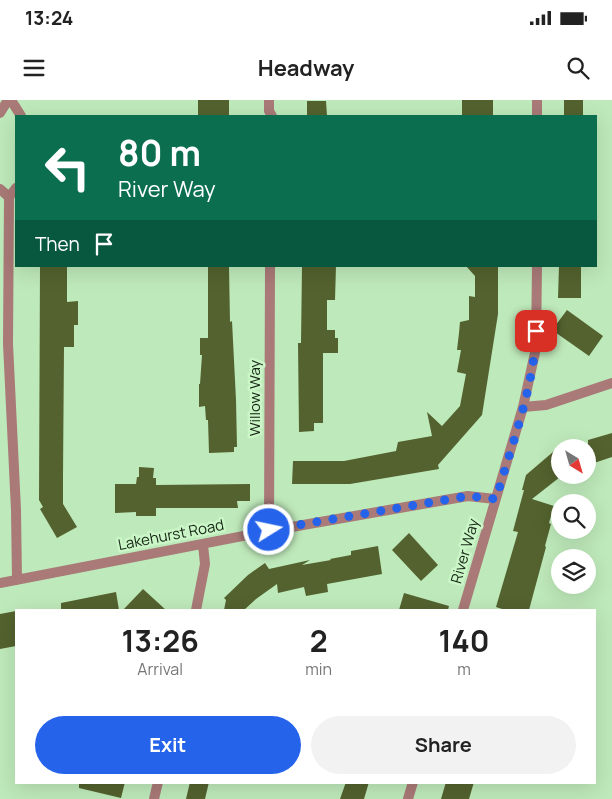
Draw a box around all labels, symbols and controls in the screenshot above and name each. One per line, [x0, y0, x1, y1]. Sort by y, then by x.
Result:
text: 13:24 [25, 5, 73, 31]
text: Headway [258, 53, 354, 83]
icon: menu [20, 54, 48, 82]
icon: search [564, 54, 592, 82]
text: 80 m [118, 129, 201, 177]
icon: left [35, 135, 100, 200]
text: River Way [118, 174, 216, 204]
icon: arrive [90, 230, 118, 258]
text: Then [35, 231, 80, 257]
pin [515, 310, 557, 352]
icon: arrive [522, 317, 550, 345]
street label: Willow Way [244, 360, 265, 436]
north arrow [551, 439, 596, 484]
map controls [551, 439, 596, 594]
button: search [551, 494, 596, 539]
position arrow [242, 503, 294, 555]
street label: Lakehurst Road [116, 514, 226, 555]
street label: River Way [445, 516, 484, 586]
button: layers [551, 549, 596, 594]
text: 13:26 [121, 620, 199, 661]
text: 2 [310, 620, 328, 661]
text: 140 [438, 620, 490, 661]
text: Arrival [137, 658, 183, 680]
text: min [305, 658, 332, 680]
text: m [457, 658, 471, 680]
button: Exit [35, 716, 301, 774]
button: Share [311, 716, 576, 774]

